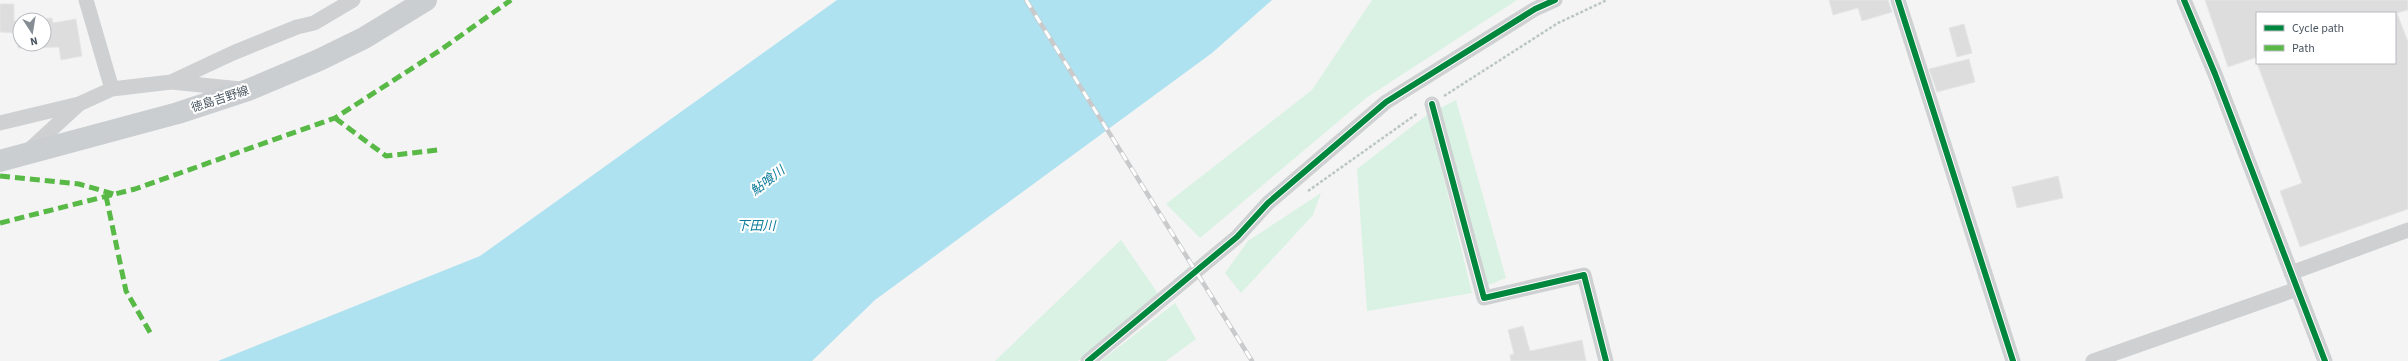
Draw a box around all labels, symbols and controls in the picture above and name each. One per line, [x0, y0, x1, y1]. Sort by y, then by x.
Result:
north arrow [12, 12, 52, 52]
legend [2256, 12, 2396, 64]
text: Cycle path [2292, 20, 2344, 37]
text: N [29, 33, 39, 49]
text: Path [2292, 40, 2315, 57]
street label: 徳島吉野線 [189, 82, 251, 117]
water label: 鮎喰川 [747, 160, 790, 200]
water label: 下田川 [736, 217, 777, 235]

